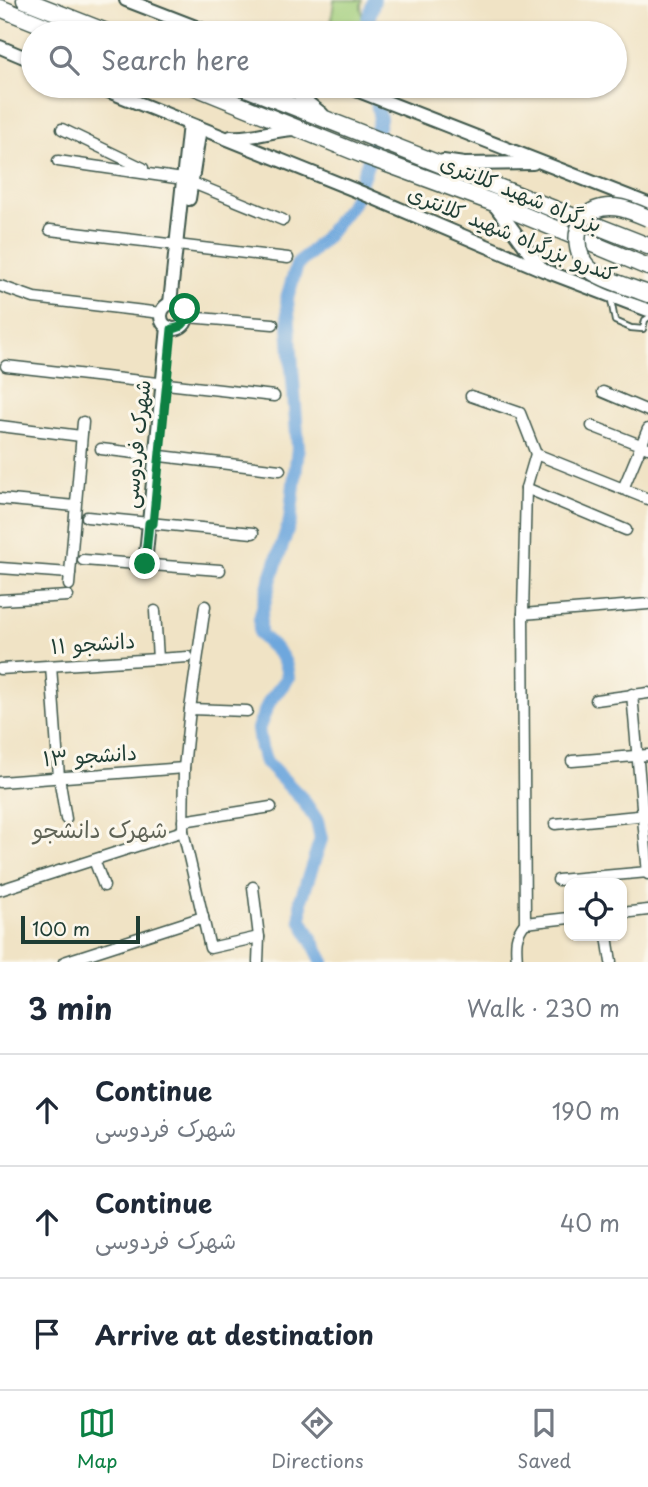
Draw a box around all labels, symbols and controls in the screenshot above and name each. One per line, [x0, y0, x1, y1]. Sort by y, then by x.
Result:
search box [21, 21, 627, 98]
text: Search here [101, 40, 250, 79]
icon: search [45, 41, 83, 79]
street label: بزرگراه شهید کلانتری [436, 145, 607, 239]
street label: کندرو بزرگراه شهید کلانتری [404, 176, 622, 289]
route start [169, 293, 200, 324]
street label: شهرک فردوسی [112, 378, 158, 510]
route end [129, 548, 160, 579]
street label: دانشجو ۱۱ [50, 623, 136, 661]
street label: دانشجو ۱۳ [42, 735, 138, 773]
district label: شهرک دانشجو [31, 811, 168, 846]
map controls [564, 878, 627, 941]
button: locate [564, 878, 627, 941]
scale bar [21, 913, 140, 945]
text: 100 m [32, 914, 90, 942]
text: 3 min [28, 985, 113, 1030]
text: Walk · 230 m [467, 990, 620, 1025]
text: Continue [95, 1071, 212, 1110]
icon: ahead [28, 1091, 66, 1129]
text: 190 m [552, 1093, 620, 1128]
text: شهرک فردوسی [95, 1110, 236, 1145]
text: Continue [95, 1183, 212, 1222]
icon: ahead [28, 1203, 66, 1241]
text: 40 m [560, 1205, 620, 1240]
text: شهرک فردوسی [95, 1222, 236, 1257]
icon: arrive [28, 1315, 66, 1353]
text: Arrive at destination [95, 1315, 374, 1354]
tab: Map [77, 1404, 117, 1474]
tab: Directions [271, 1404, 364, 1474]
tab: Saved [517, 1404, 571, 1474]

